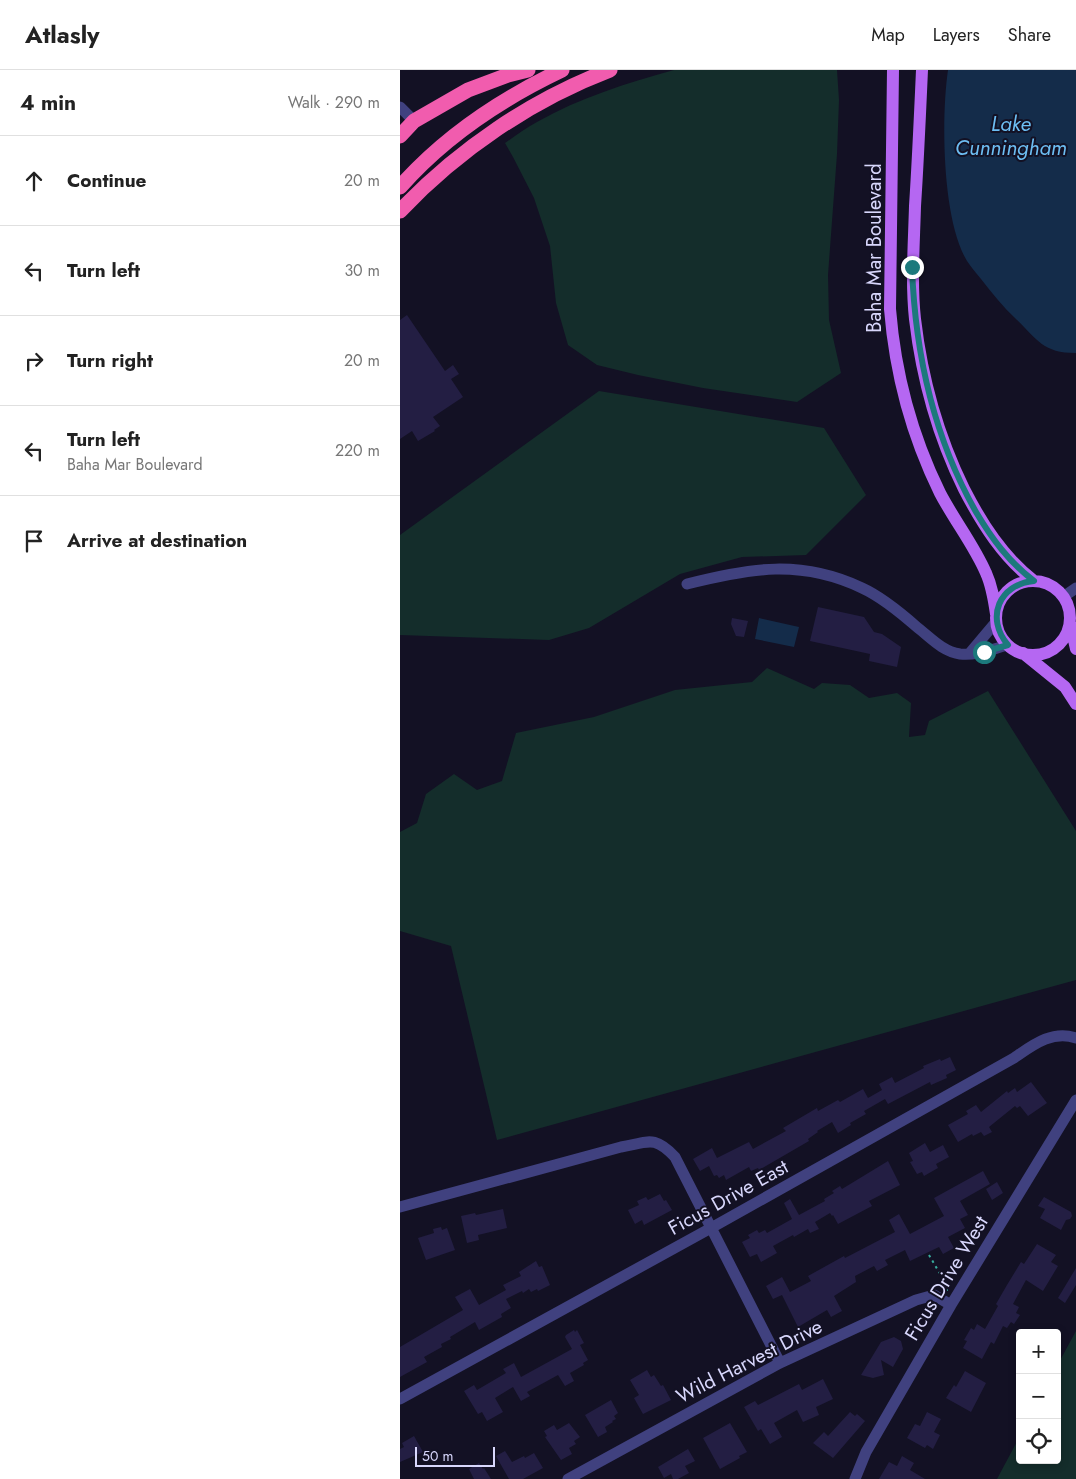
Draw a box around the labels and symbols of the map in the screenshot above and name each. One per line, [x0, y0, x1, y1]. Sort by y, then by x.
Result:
water label: Lake Cunningham [955, 109, 1067, 163]
street label: Baha Mar Boulevard [860, 163, 889, 333]
route end [901, 256, 924, 279]
route start [973, 641, 996, 664]
street label: Ficus Drive East [663, 1152, 794, 1242]
street label: Ficus Drive West [898, 1210, 995, 1346]
street label: Wild Harvest Drive [671, 1312, 827, 1411]
scale bar [415, 1444, 495, 1467]

